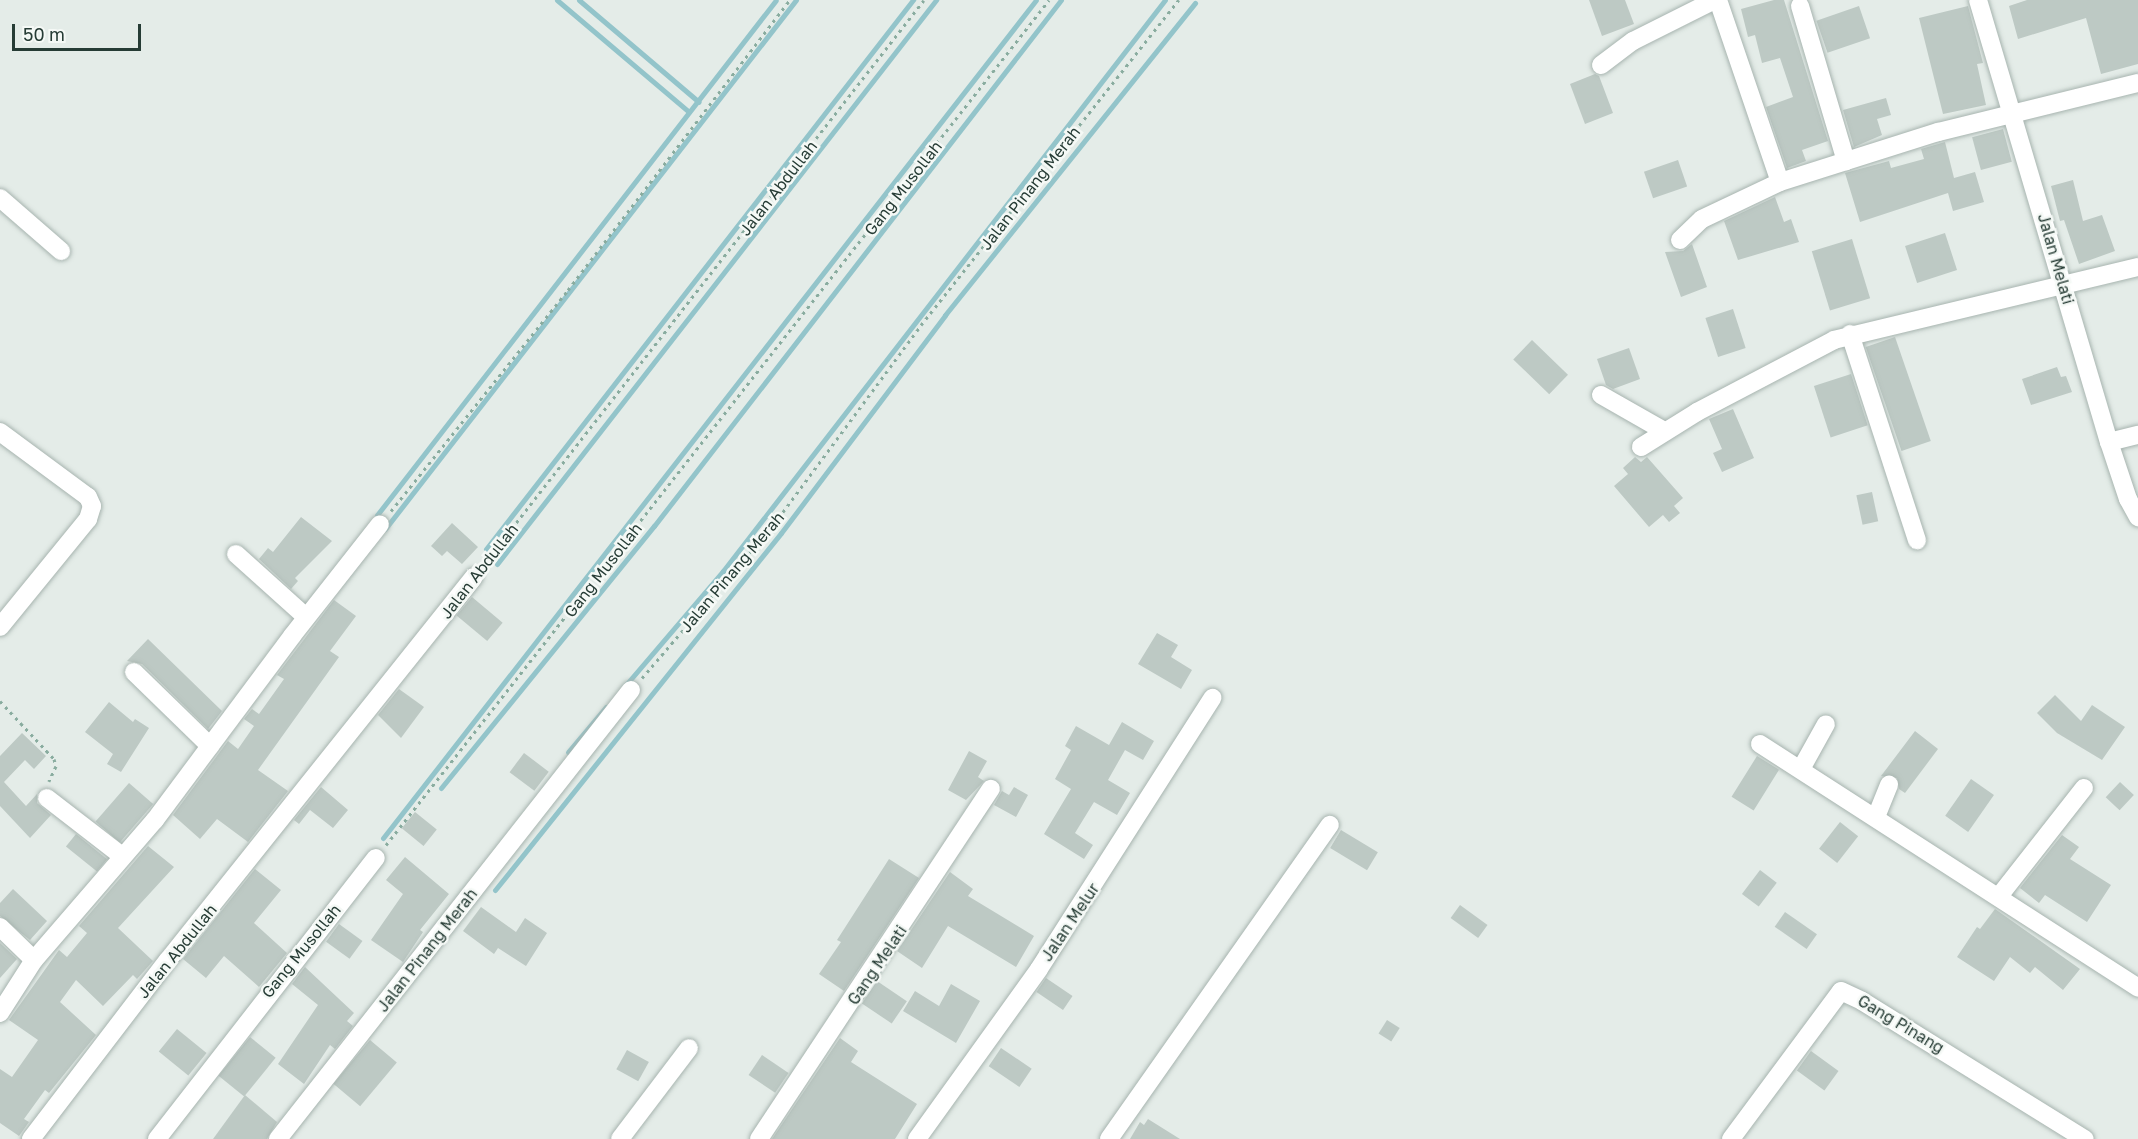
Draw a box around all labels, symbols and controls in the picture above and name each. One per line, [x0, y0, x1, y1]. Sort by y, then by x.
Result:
scale bar [15, 12, 144, 50]
text: 50 m [23, 23, 65, 45]
street label: Jalan Pinang Merah [976, 122, 1084, 254]
street label: Jalan Abdullah [735, 137, 821, 239]
street label: Gang Musollah [860, 137, 946, 239]
street label: Jalan Melati [2034, 211, 2078, 307]
street label: Jalan Pinang Merah [676, 508, 788, 636]
street label: Gang Musollah [560, 519, 646, 621]
street label: Jalan Abdullah [436, 520, 522, 622]
street label: Jalan Melur [1037, 879, 1103, 965]
street label: Jalan Pinang Merah [373, 884, 481, 1016]
street label: Jalan Abdullah [133, 900, 221, 1002]
street label: Gang Musollah [257, 900, 345, 1002]
street label: Gang Melati [843, 922, 911, 1008]
street label: Gang Pinang [1854, 991, 1948, 1057]

